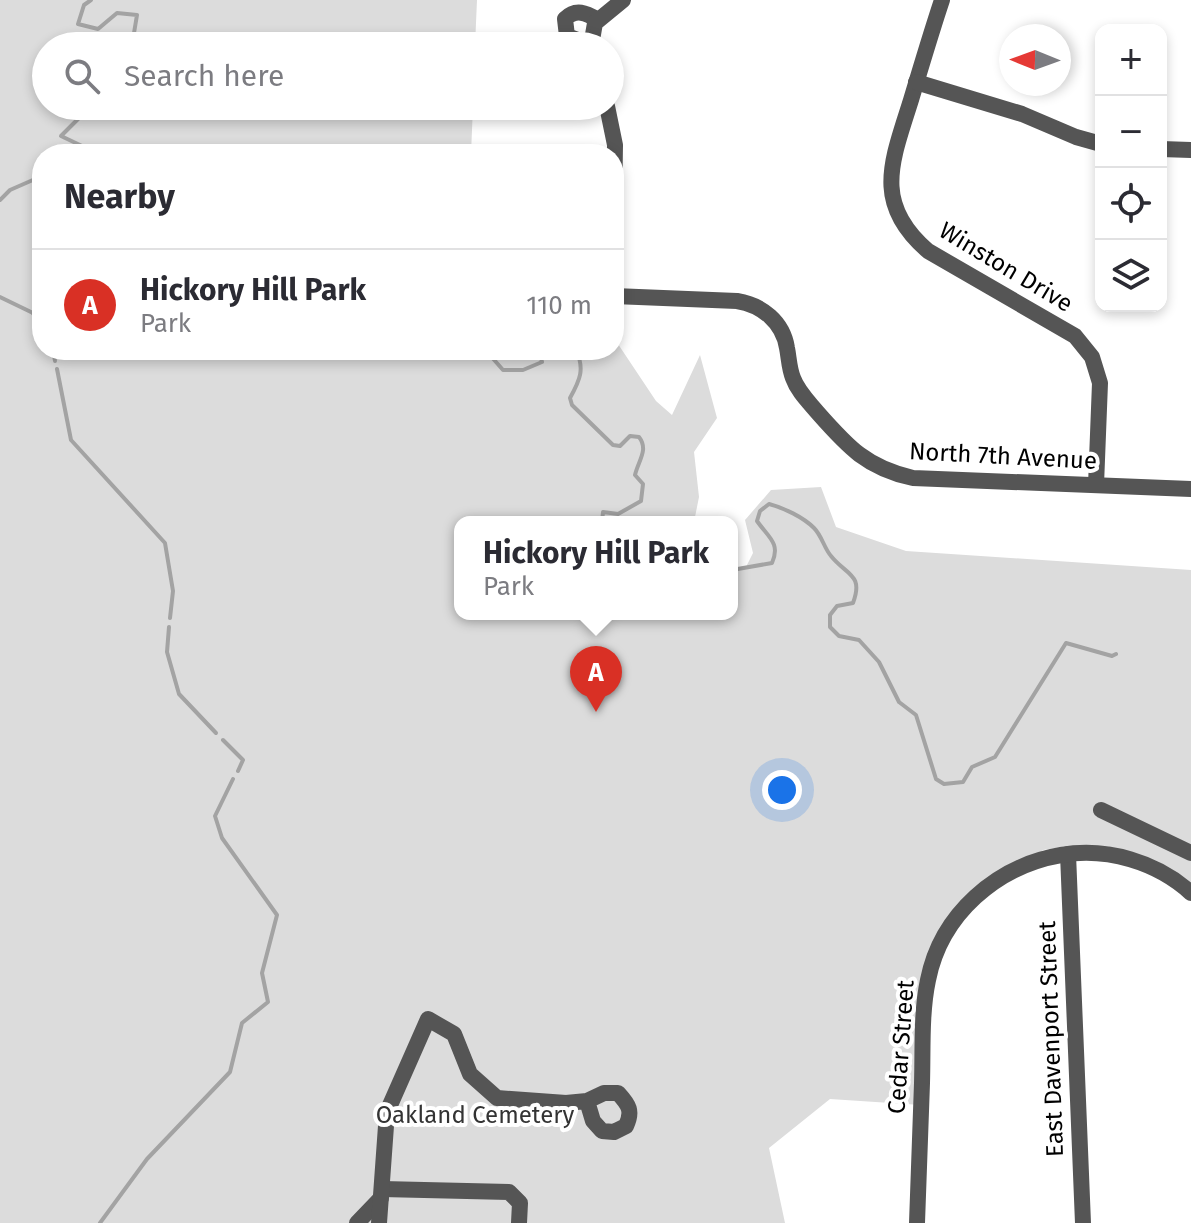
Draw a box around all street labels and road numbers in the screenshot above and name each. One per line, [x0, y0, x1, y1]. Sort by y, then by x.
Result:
street label: Winston Drive [934, 216, 1078, 318]
street label: North 7th Avenue [908, 437, 1098, 475]
street label: East Davenport Street [1033, 920, 1069, 1157]
street label: Cedar Street [882, 979, 920, 1115]

